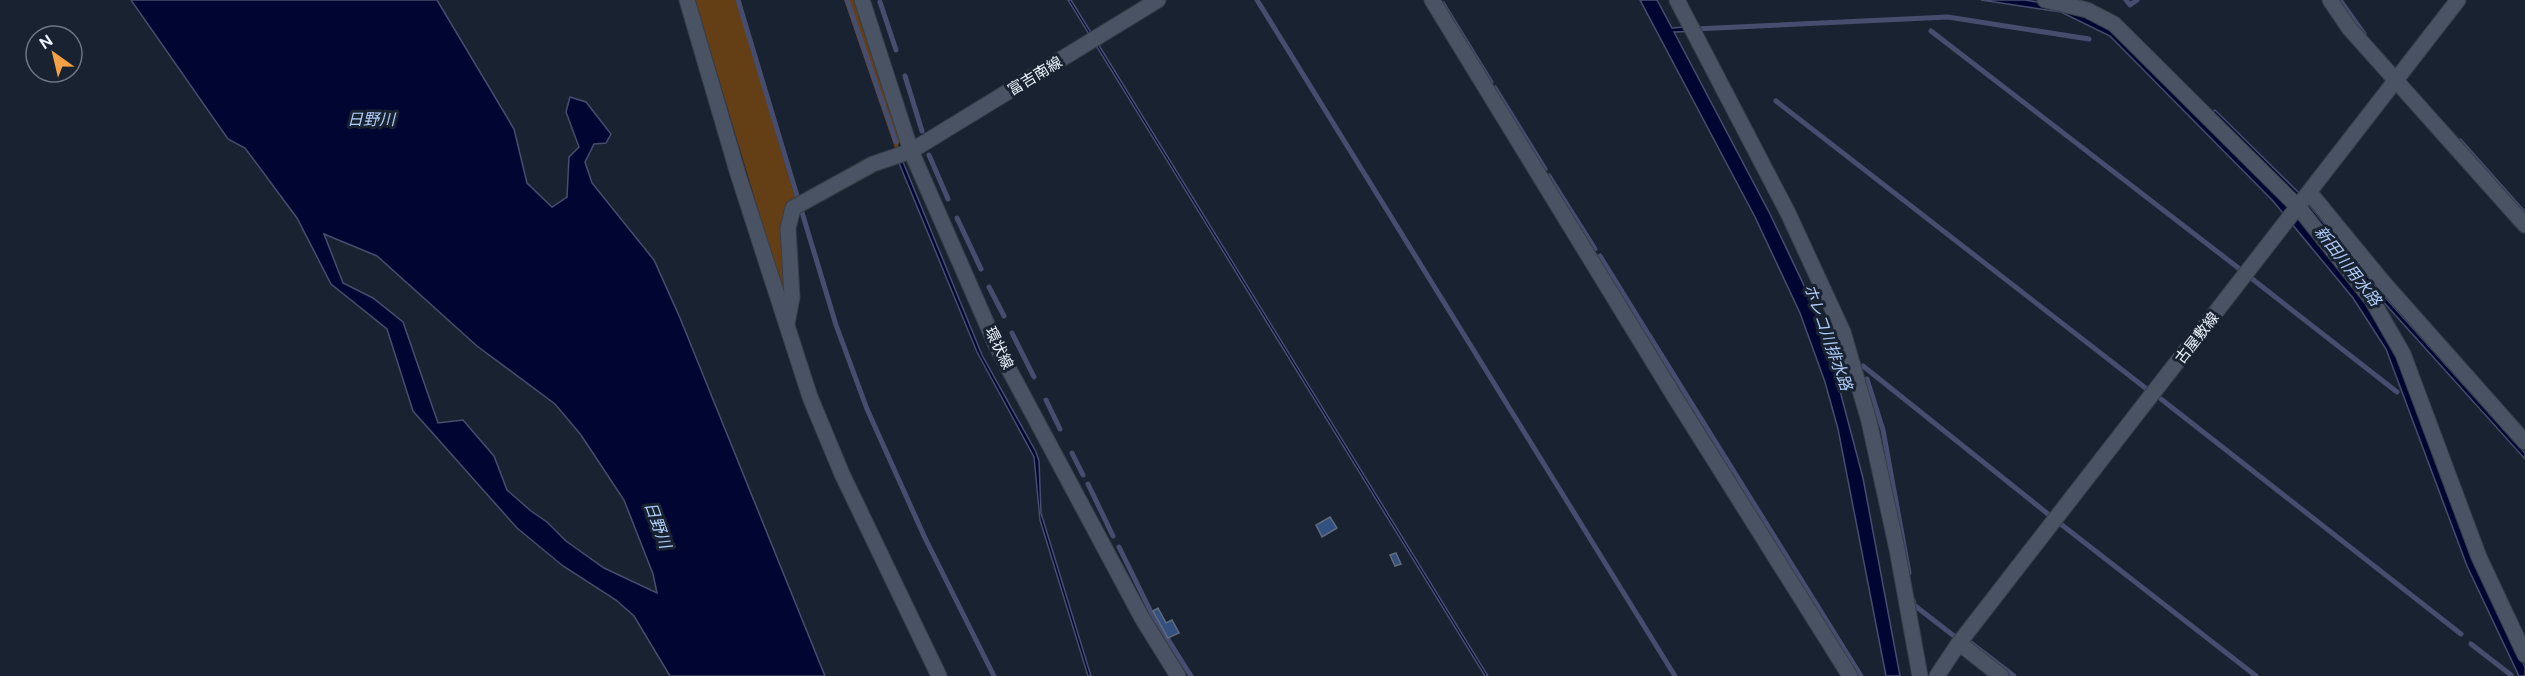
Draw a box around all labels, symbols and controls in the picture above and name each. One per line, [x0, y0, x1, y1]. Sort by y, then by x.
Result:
north arrow [24, 24, 84, 84]
text: N [35, 30, 57, 54]
street label: 富吉南線 [1004, 52, 1066, 100]
water label: 日野川 [347, 109, 397, 130]
water label: 新田川用水路 [2310, 222, 2387, 312]
water label: ホレコ川排水路 [1799, 281, 1858, 395]
street label: 古屋敷線 [2171, 308, 2223, 368]
street label: 環状線 [980, 323, 1018, 373]
water label: 日野川 [640, 499, 677, 553]

